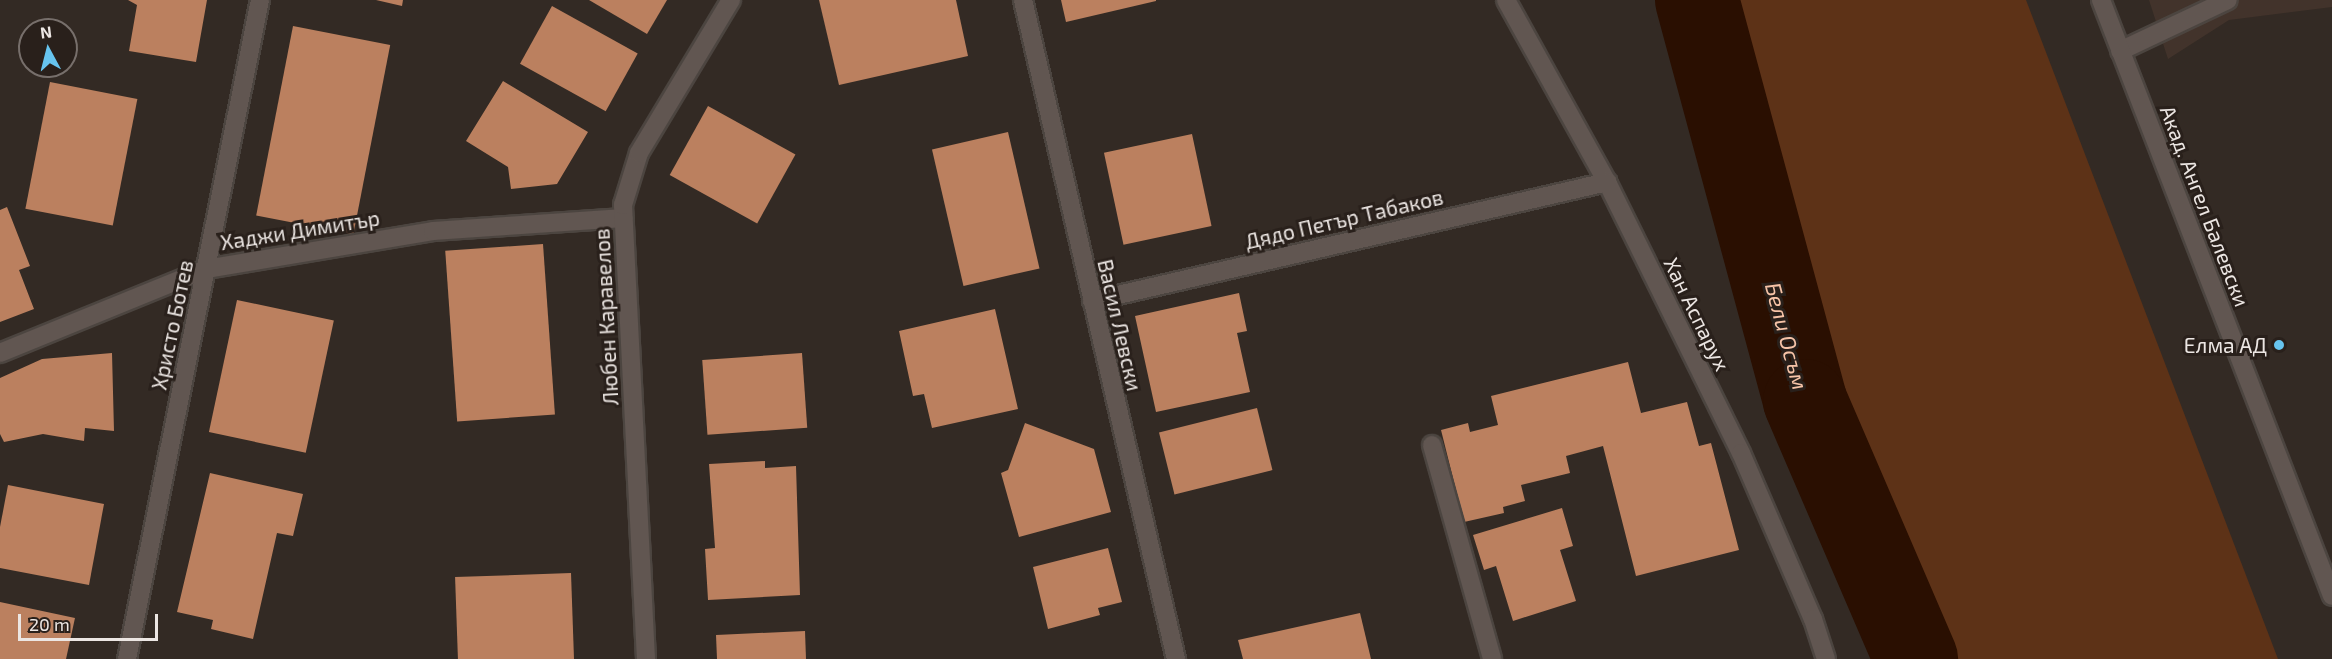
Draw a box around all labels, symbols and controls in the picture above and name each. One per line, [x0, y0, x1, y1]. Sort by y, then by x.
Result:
north arrow [18, 18, 78, 78]
text: N [39, 21, 53, 42]
street label: Акад. Ангел Балевски [2155, 102, 2255, 310]
street label: Дядо Петър Табаков [1242, 184, 1446, 254]
street label: Хаджи Димитър [218, 205, 382, 255]
street label: Любен Каравелов [589, 228, 623, 406]
street label: Хан Аспарух [1659, 253, 1735, 375]
street label: Васил Левски [1093, 257, 1147, 393]
street label: Христо Ботев [146, 258, 198, 392]
water label: Бели Осъм [1760, 279, 1814, 393]
place label: Елма АД [2184, 332, 2267, 358]
marker: Елма АД [2272, 338, 2286, 352]
scale bar [21, 602, 160, 640]
text: 20 m [29, 613, 70, 635]

